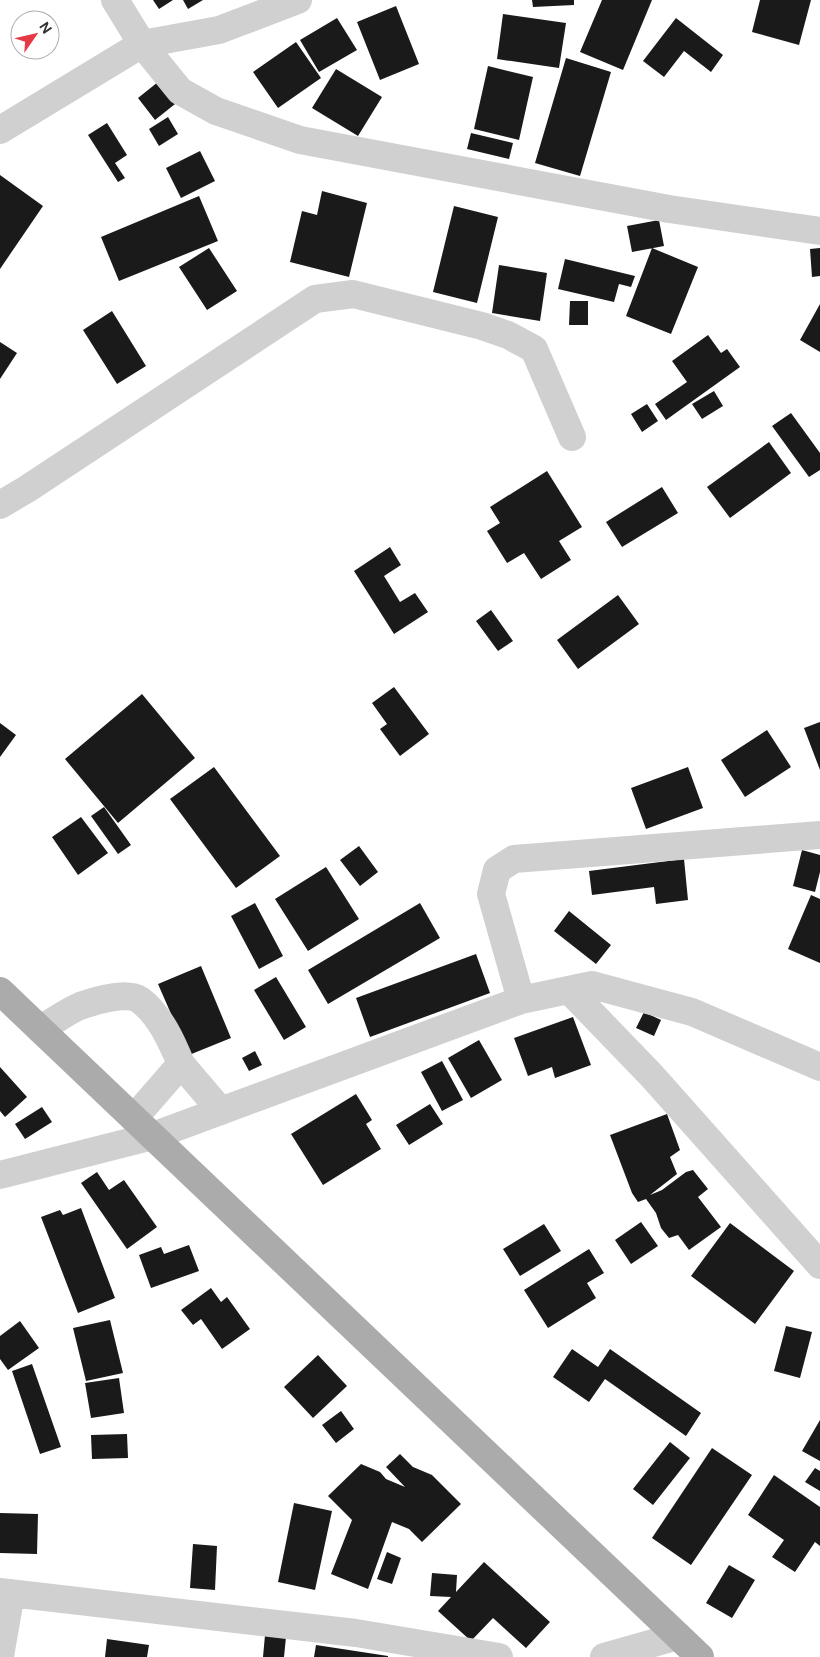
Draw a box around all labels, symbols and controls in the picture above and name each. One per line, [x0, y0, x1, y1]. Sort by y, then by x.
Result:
north arrow [10, 10, 60, 60]
text: N [35, 18, 56, 37]

